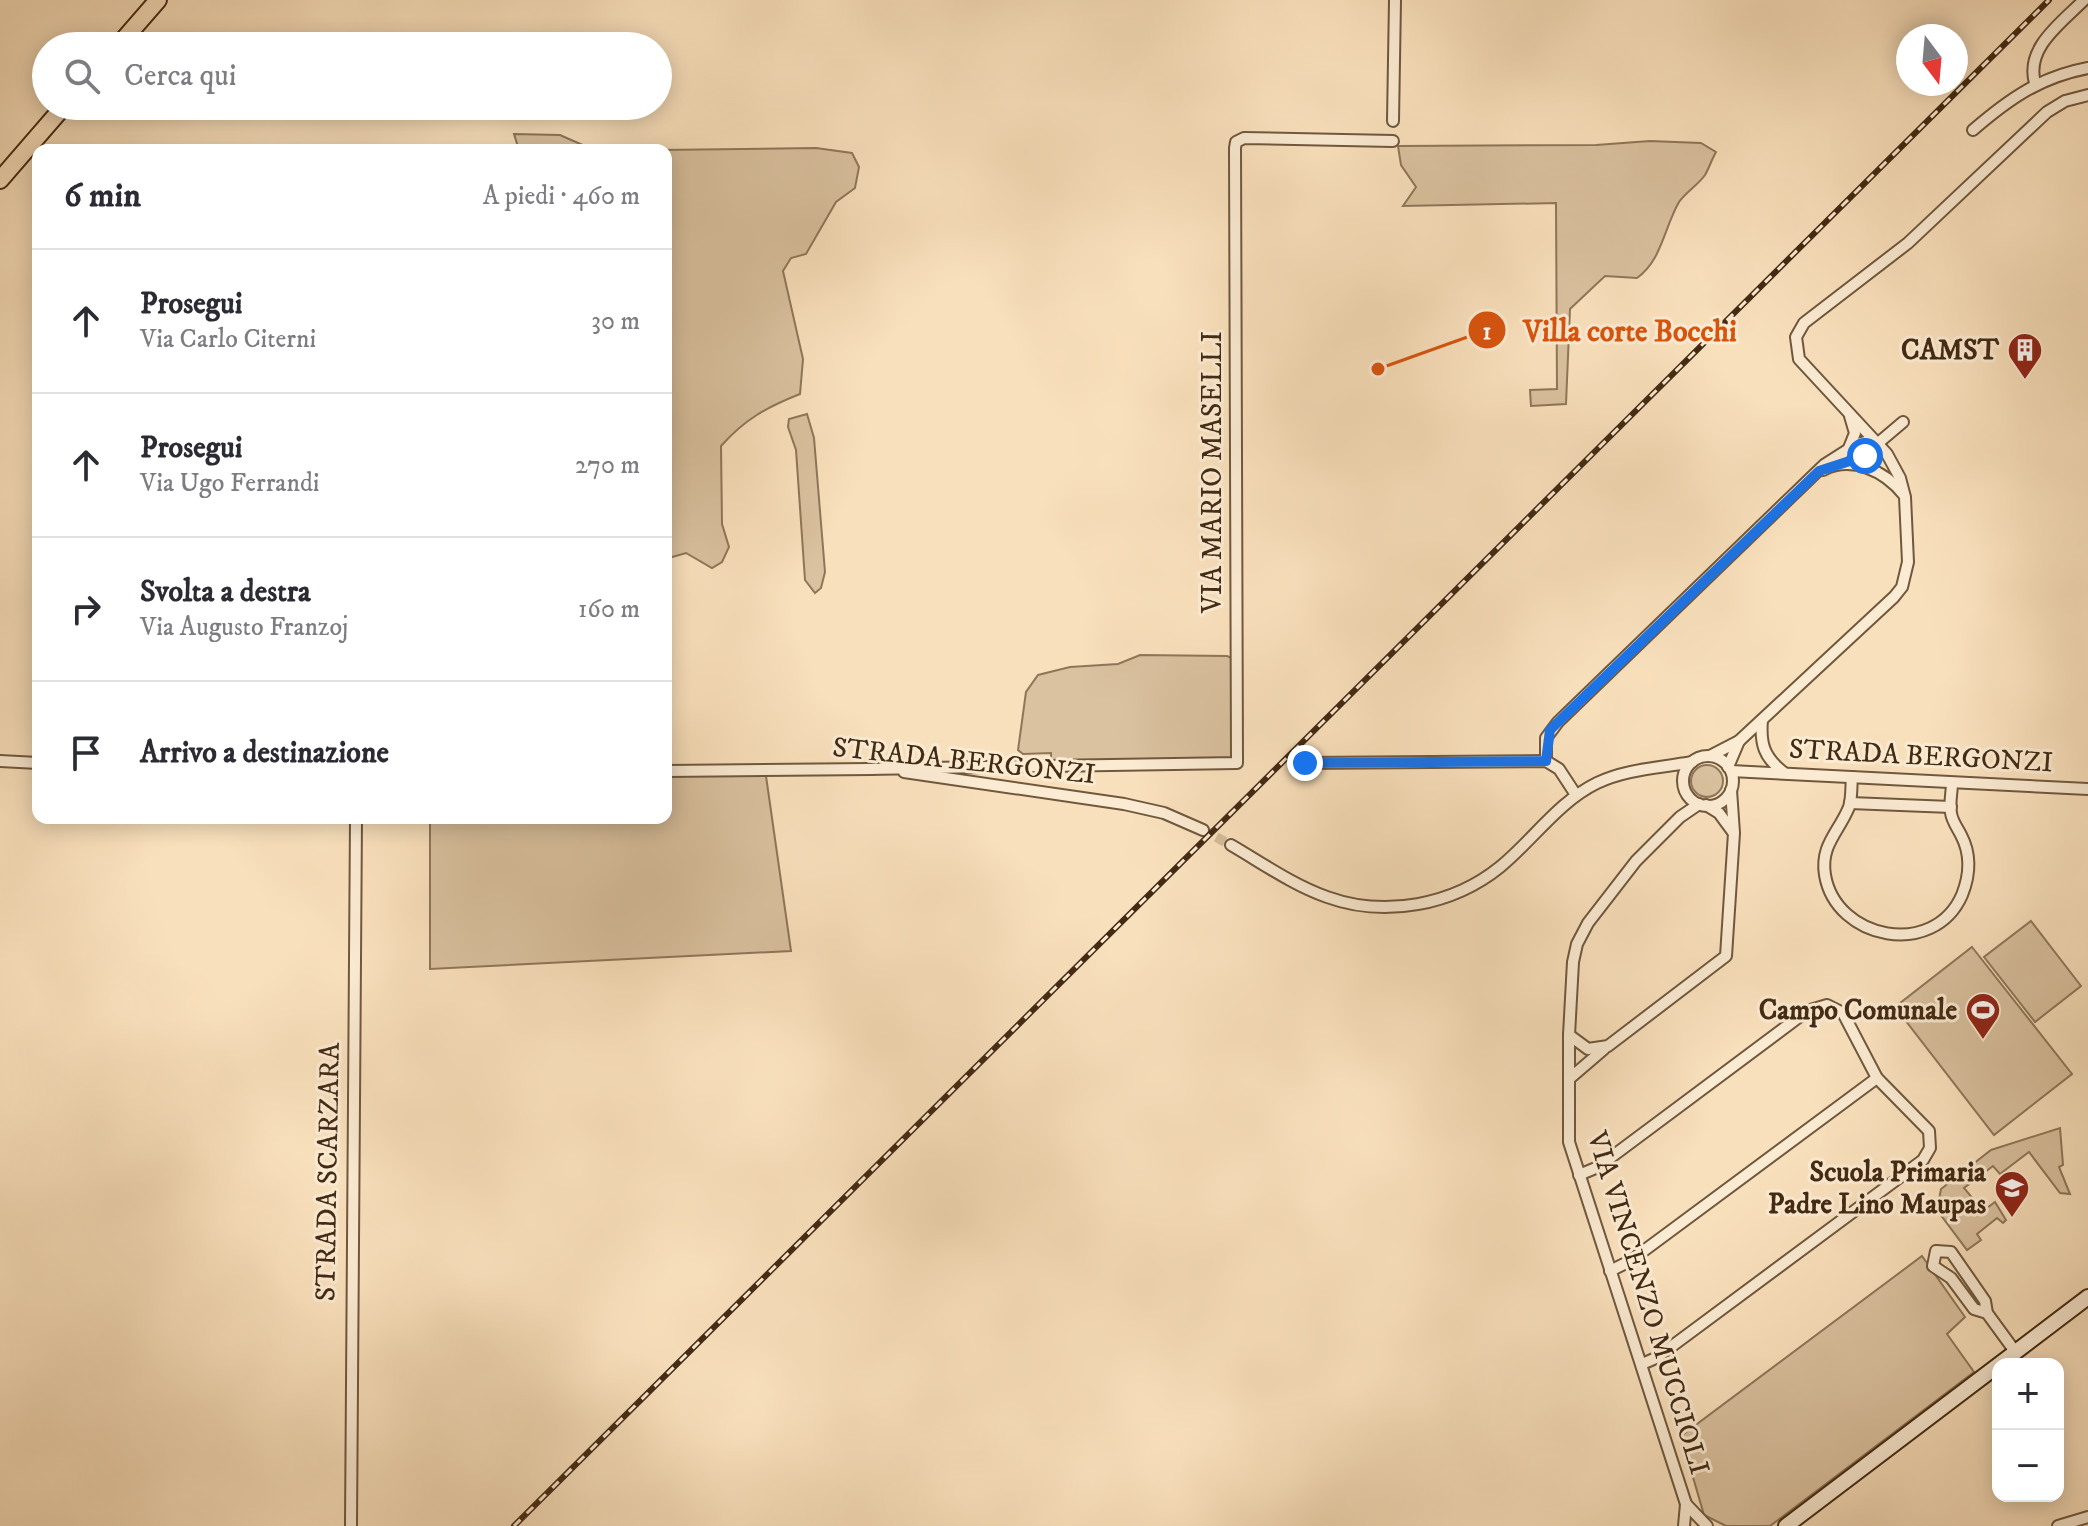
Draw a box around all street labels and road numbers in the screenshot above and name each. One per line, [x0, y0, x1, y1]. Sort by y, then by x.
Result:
street label: VIA MARIO MASELLI [1195, 331, 1230, 614]
street label: STRADA BERGONZI [831, 730, 1097, 792]
street label: STRADA BERGONZI [1788, 732, 2054, 780]
street label: STRADA SCARZARA [308, 1041, 348, 1302]
street label: VIA VINCENZO MUCCIOLI [1579, 1126, 1717, 1479]

